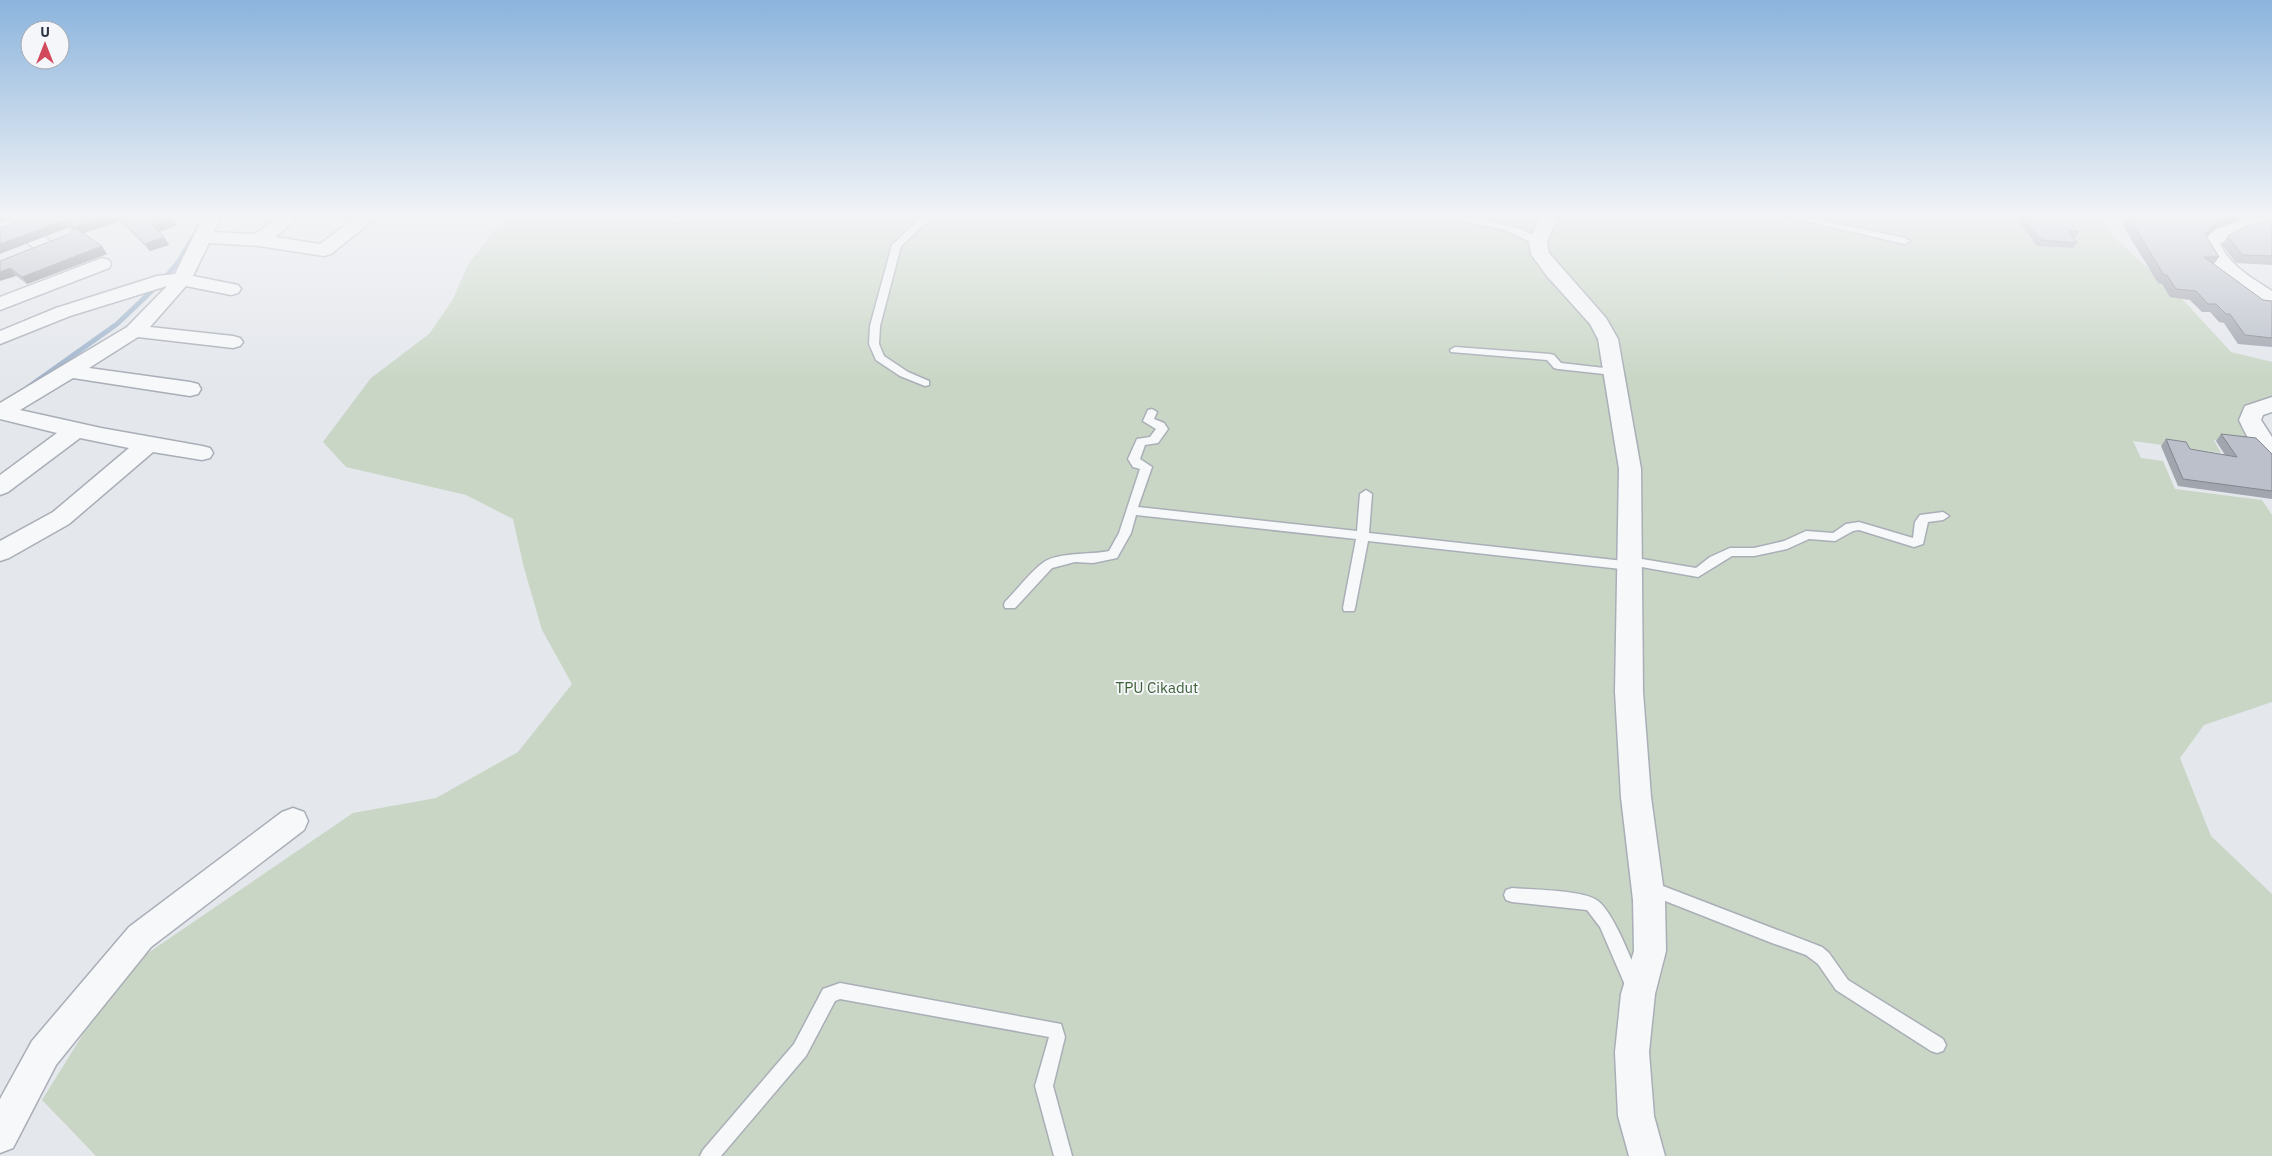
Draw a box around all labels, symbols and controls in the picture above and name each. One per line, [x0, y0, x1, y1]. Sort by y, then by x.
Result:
north arrow [20, 20, 70, 70]
text: U [40, 23, 50, 41]
park label: TPU Cikadut [1116, 678, 1198, 697]

